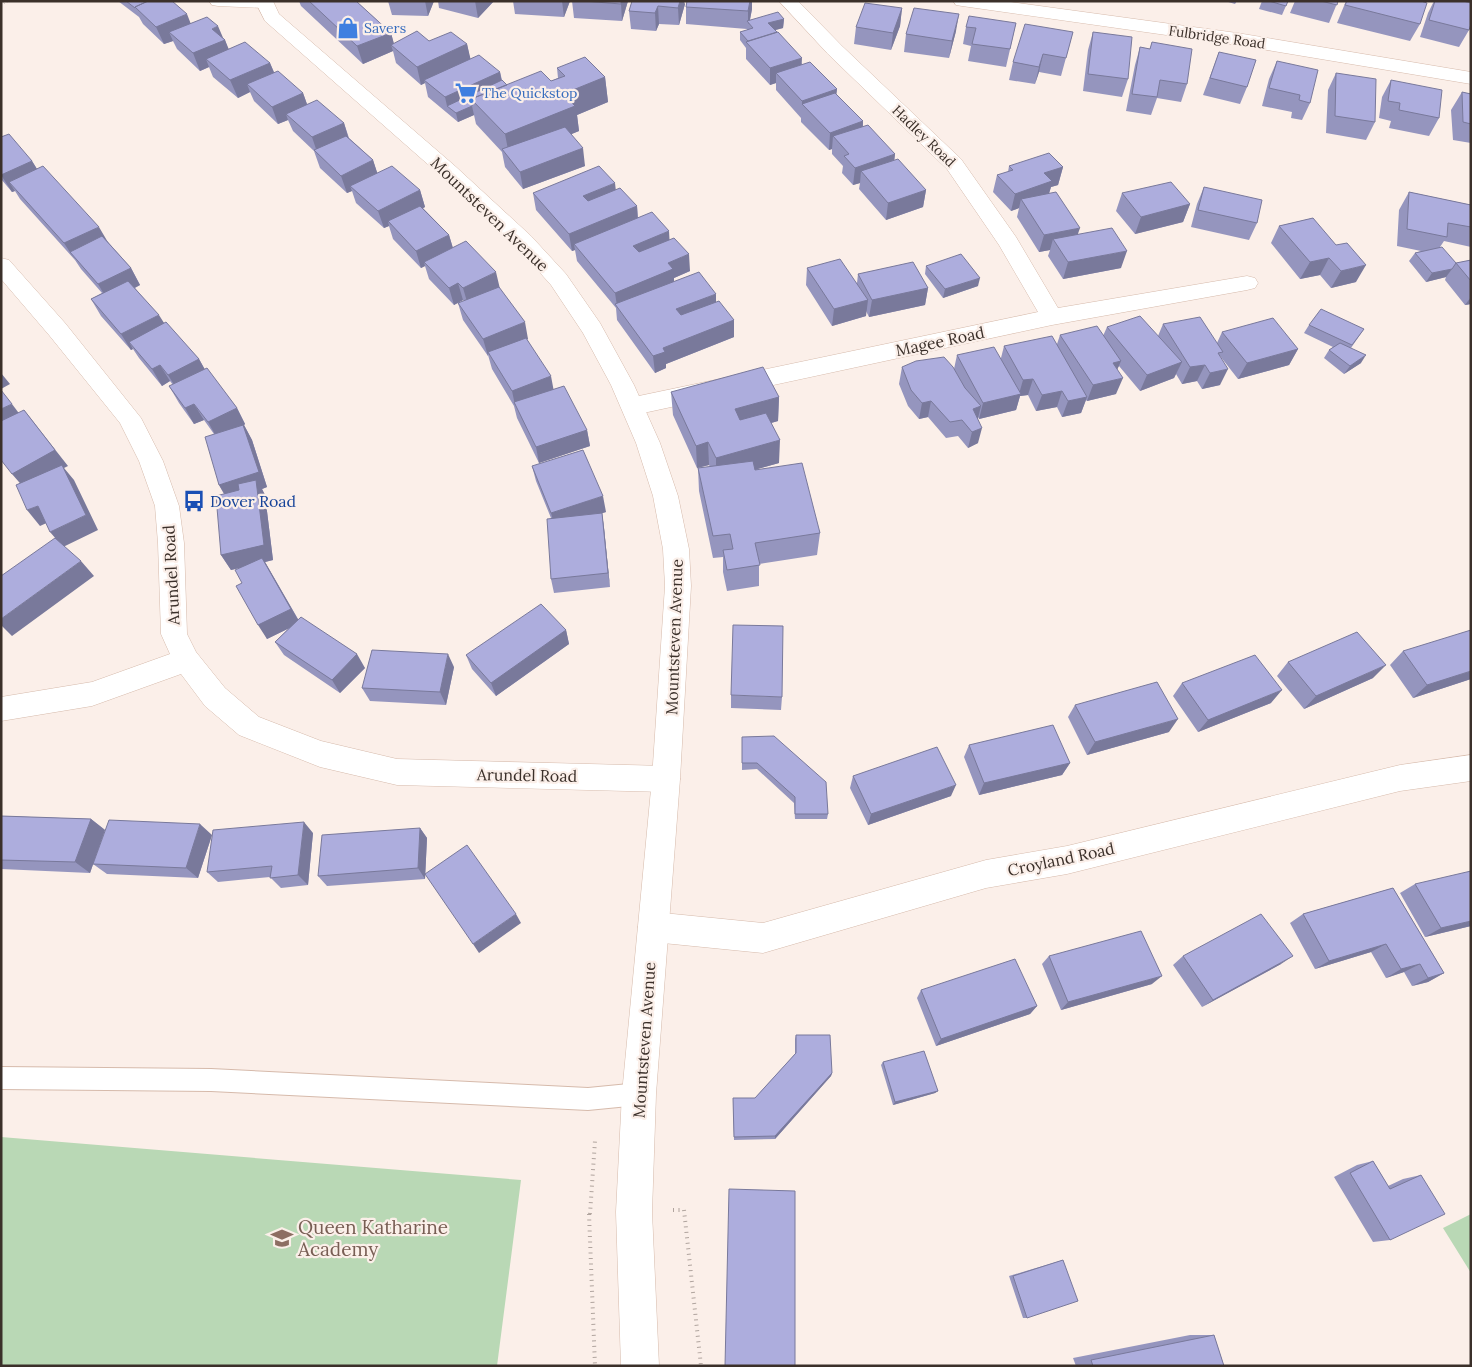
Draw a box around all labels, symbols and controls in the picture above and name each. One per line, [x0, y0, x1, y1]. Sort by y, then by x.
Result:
shop icon: Savers [335, 15, 361, 41]
place label: Savers [364, 19, 406, 37]
street label: Fulbridge Road [1167, 21, 1267, 53]
supermarket icon: The Quickstop [453, 80, 479, 106]
place label: The Quickstop [482, 84, 577, 102]
street label: Hadley Road [889, 101, 959, 171]
street label: Mountsteven Avenue [427, 153, 553, 276]
street label: Magee Road [894, 322, 987, 360]
bus stop icon: Dover Road [181, 488, 207, 514]
place label: Dover Road [210, 491, 297, 511]
street label: Arundel Road [158, 524, 184, 627]
street label: Mountsteven Avenue [661, 558, 687, 715]
street label: Arundel Road [476, 764, 578, 786]
street label: Croyland Road [1006, 838, 1117, 880]
street label: Mountsteven Avenue [629, 961, 659, 1119]
place label: Queen Katharine Academy [297, 1215, 448, 1261]
school or university icon: Queen Katharine Academy [269, 1225, 295, 1251]

